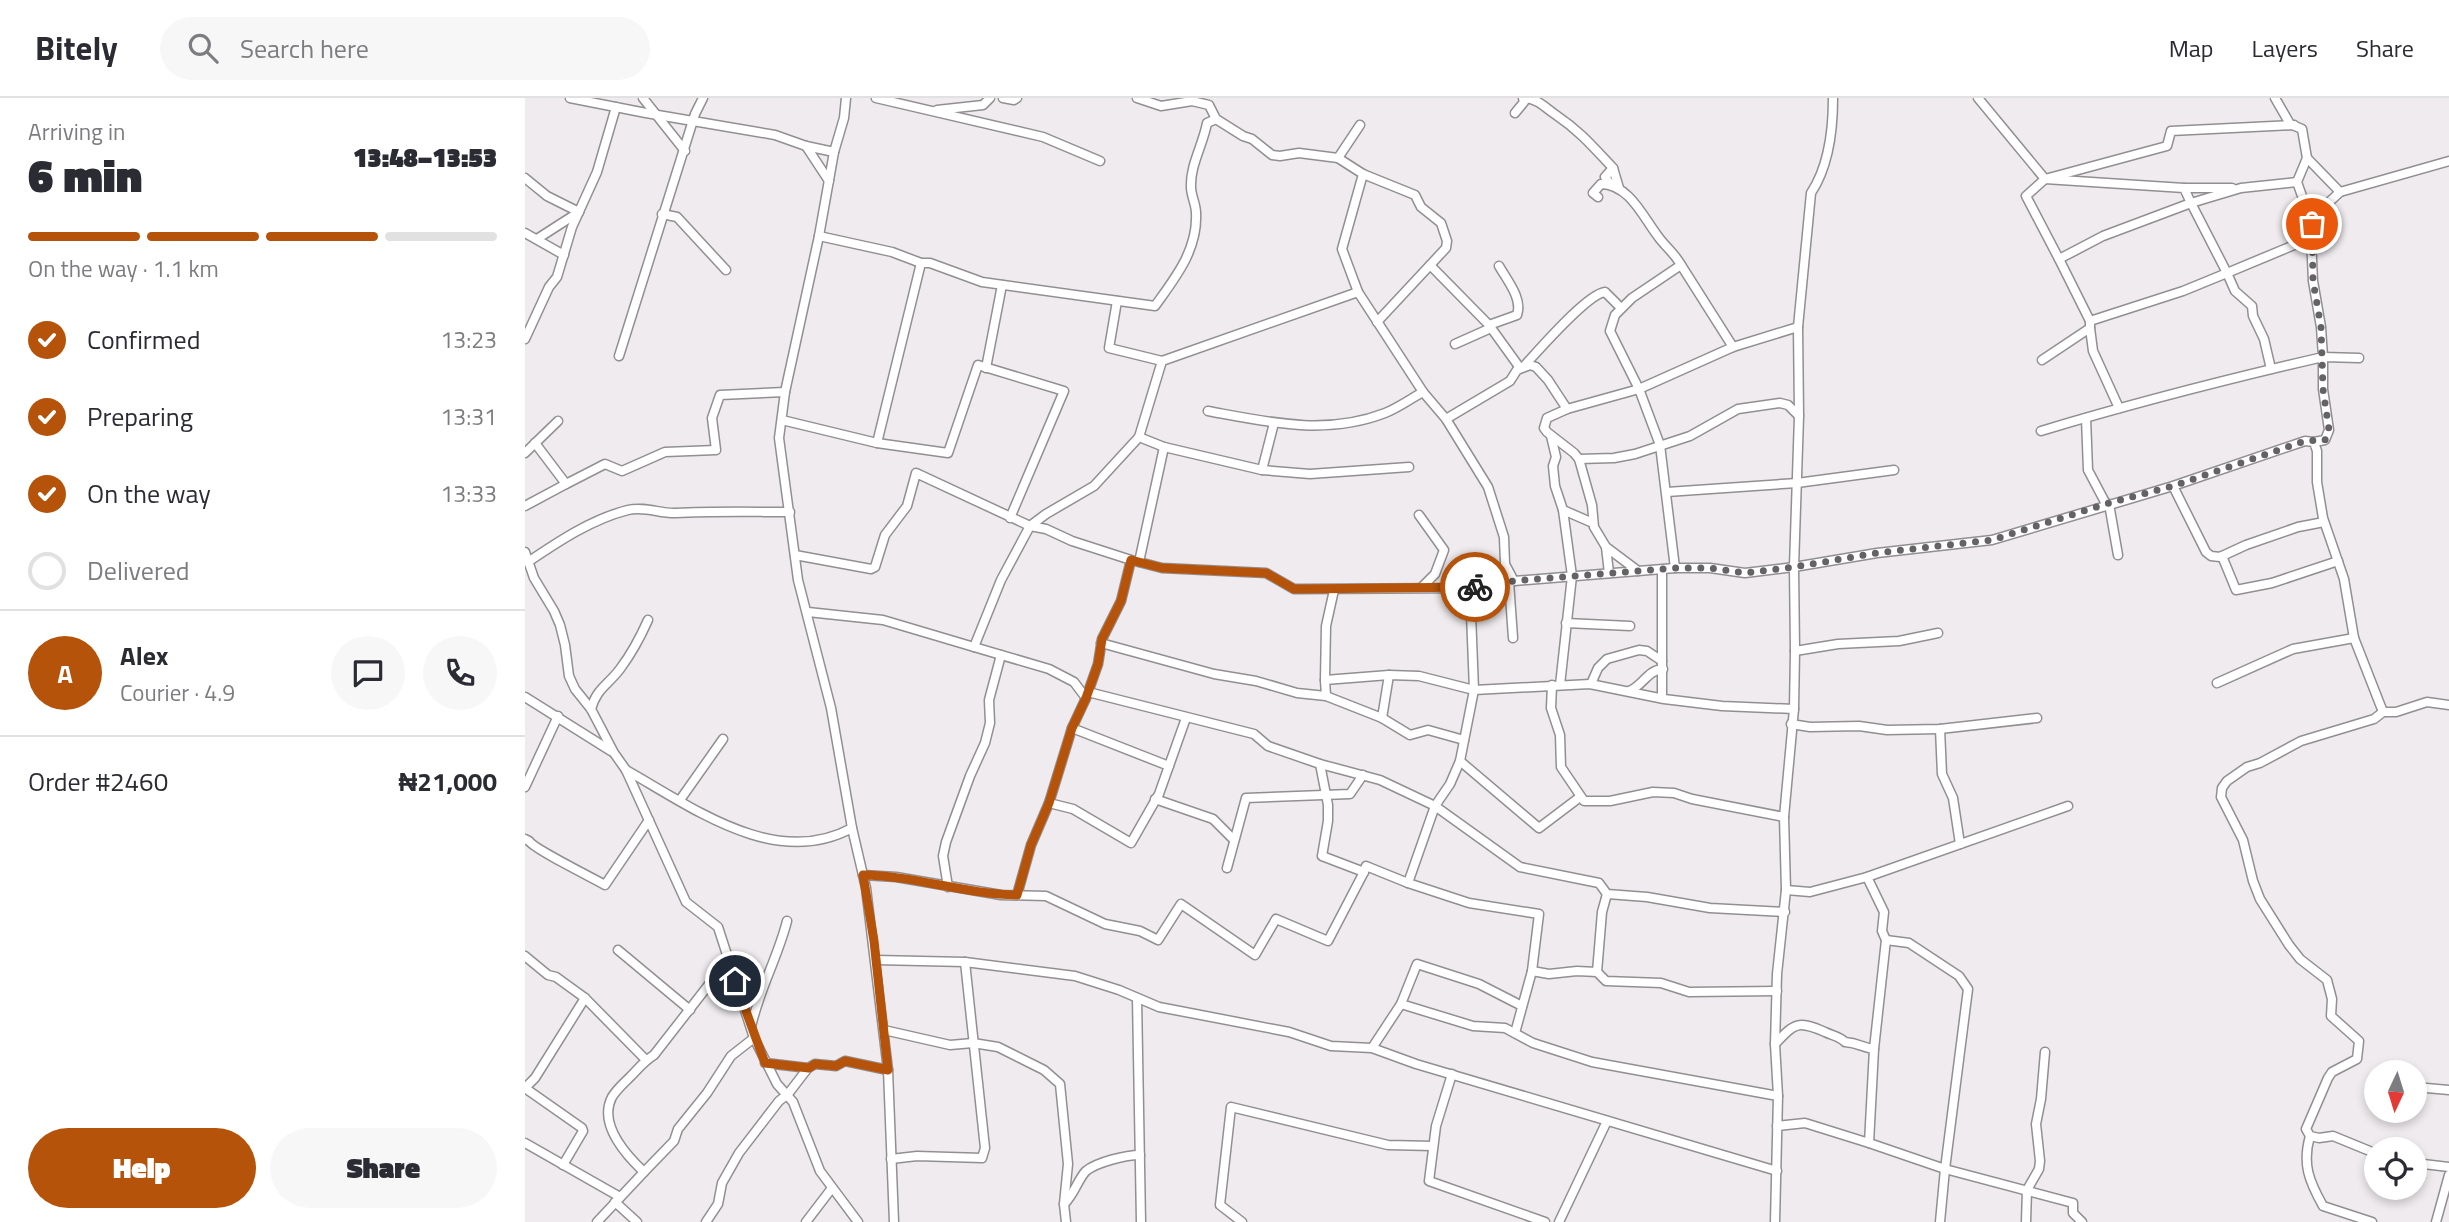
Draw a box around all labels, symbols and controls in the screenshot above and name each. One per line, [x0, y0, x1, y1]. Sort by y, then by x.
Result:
search box [160, 17, 650, 80]
text: Bitely [35, 23, 118, 73]
icon: search [184, 29, 222, 67]
text: Search here [240, 29, 369, 68]
text: Map [2169, 30, 2214, 66]
text: Layers [2252, 30, 2318, 66]
text: Share [2356, 30, 2414, 66]
text: Arriving in [28, 114, 125, 149]
text: 13:48–13:53 [353, 138, 497, 177]
text: 6 min [28, 140, 142, 210]
pin [2282, 194, 2342, 254]
icon: bag [2293, 205, 2331, 243]
text: On the way · 1.1 km [28, 251, 219, 286]
text: Confirmed [87, 320, 201, 359]
icon: check [28, 321, 66, 359]
text: 13:23 [440, 322, 497, 357]
text: Preparing [87, 397, 193, 436]
icon: check [28, 398, 66, 436]
text: 13:31 [440, 399, 497, 434]
text: On the way [87, 474, 211, 513]
icon: check [28, 475, 66, 513]
text: 13:33 [440, 476, 497, 511]
text: Delivered [87, 551, 190, 590]
courier [1440, 552, 1510, 622]
icon: bike [1456, 568, 1494, 606]
text: Alex [120, 636, 168, 675]
button: chat [331, 636, 405, 710]
button: phone [423, 636, 497, 710]
text: A [57, 654, 73, 693]
text: Courier · 4.9 [120, 675, 235, 710]
text: Order #2460 [28, 762, 168, 801]
text: ₦21,000 [399, 762, 497, 801]
pin [705, 951, 765, 1011]
icon: home [716, 962, 754, 1000]
north arrow [2364, 1060, 2427, 1124]
map controls [2364, 1060, 2427, 1200]
button: Help [28, 1128, 256, 1208]
button: Share [270, 1128, 497, 1208]
button: locate [2364, 1137, 2427, 1200]

